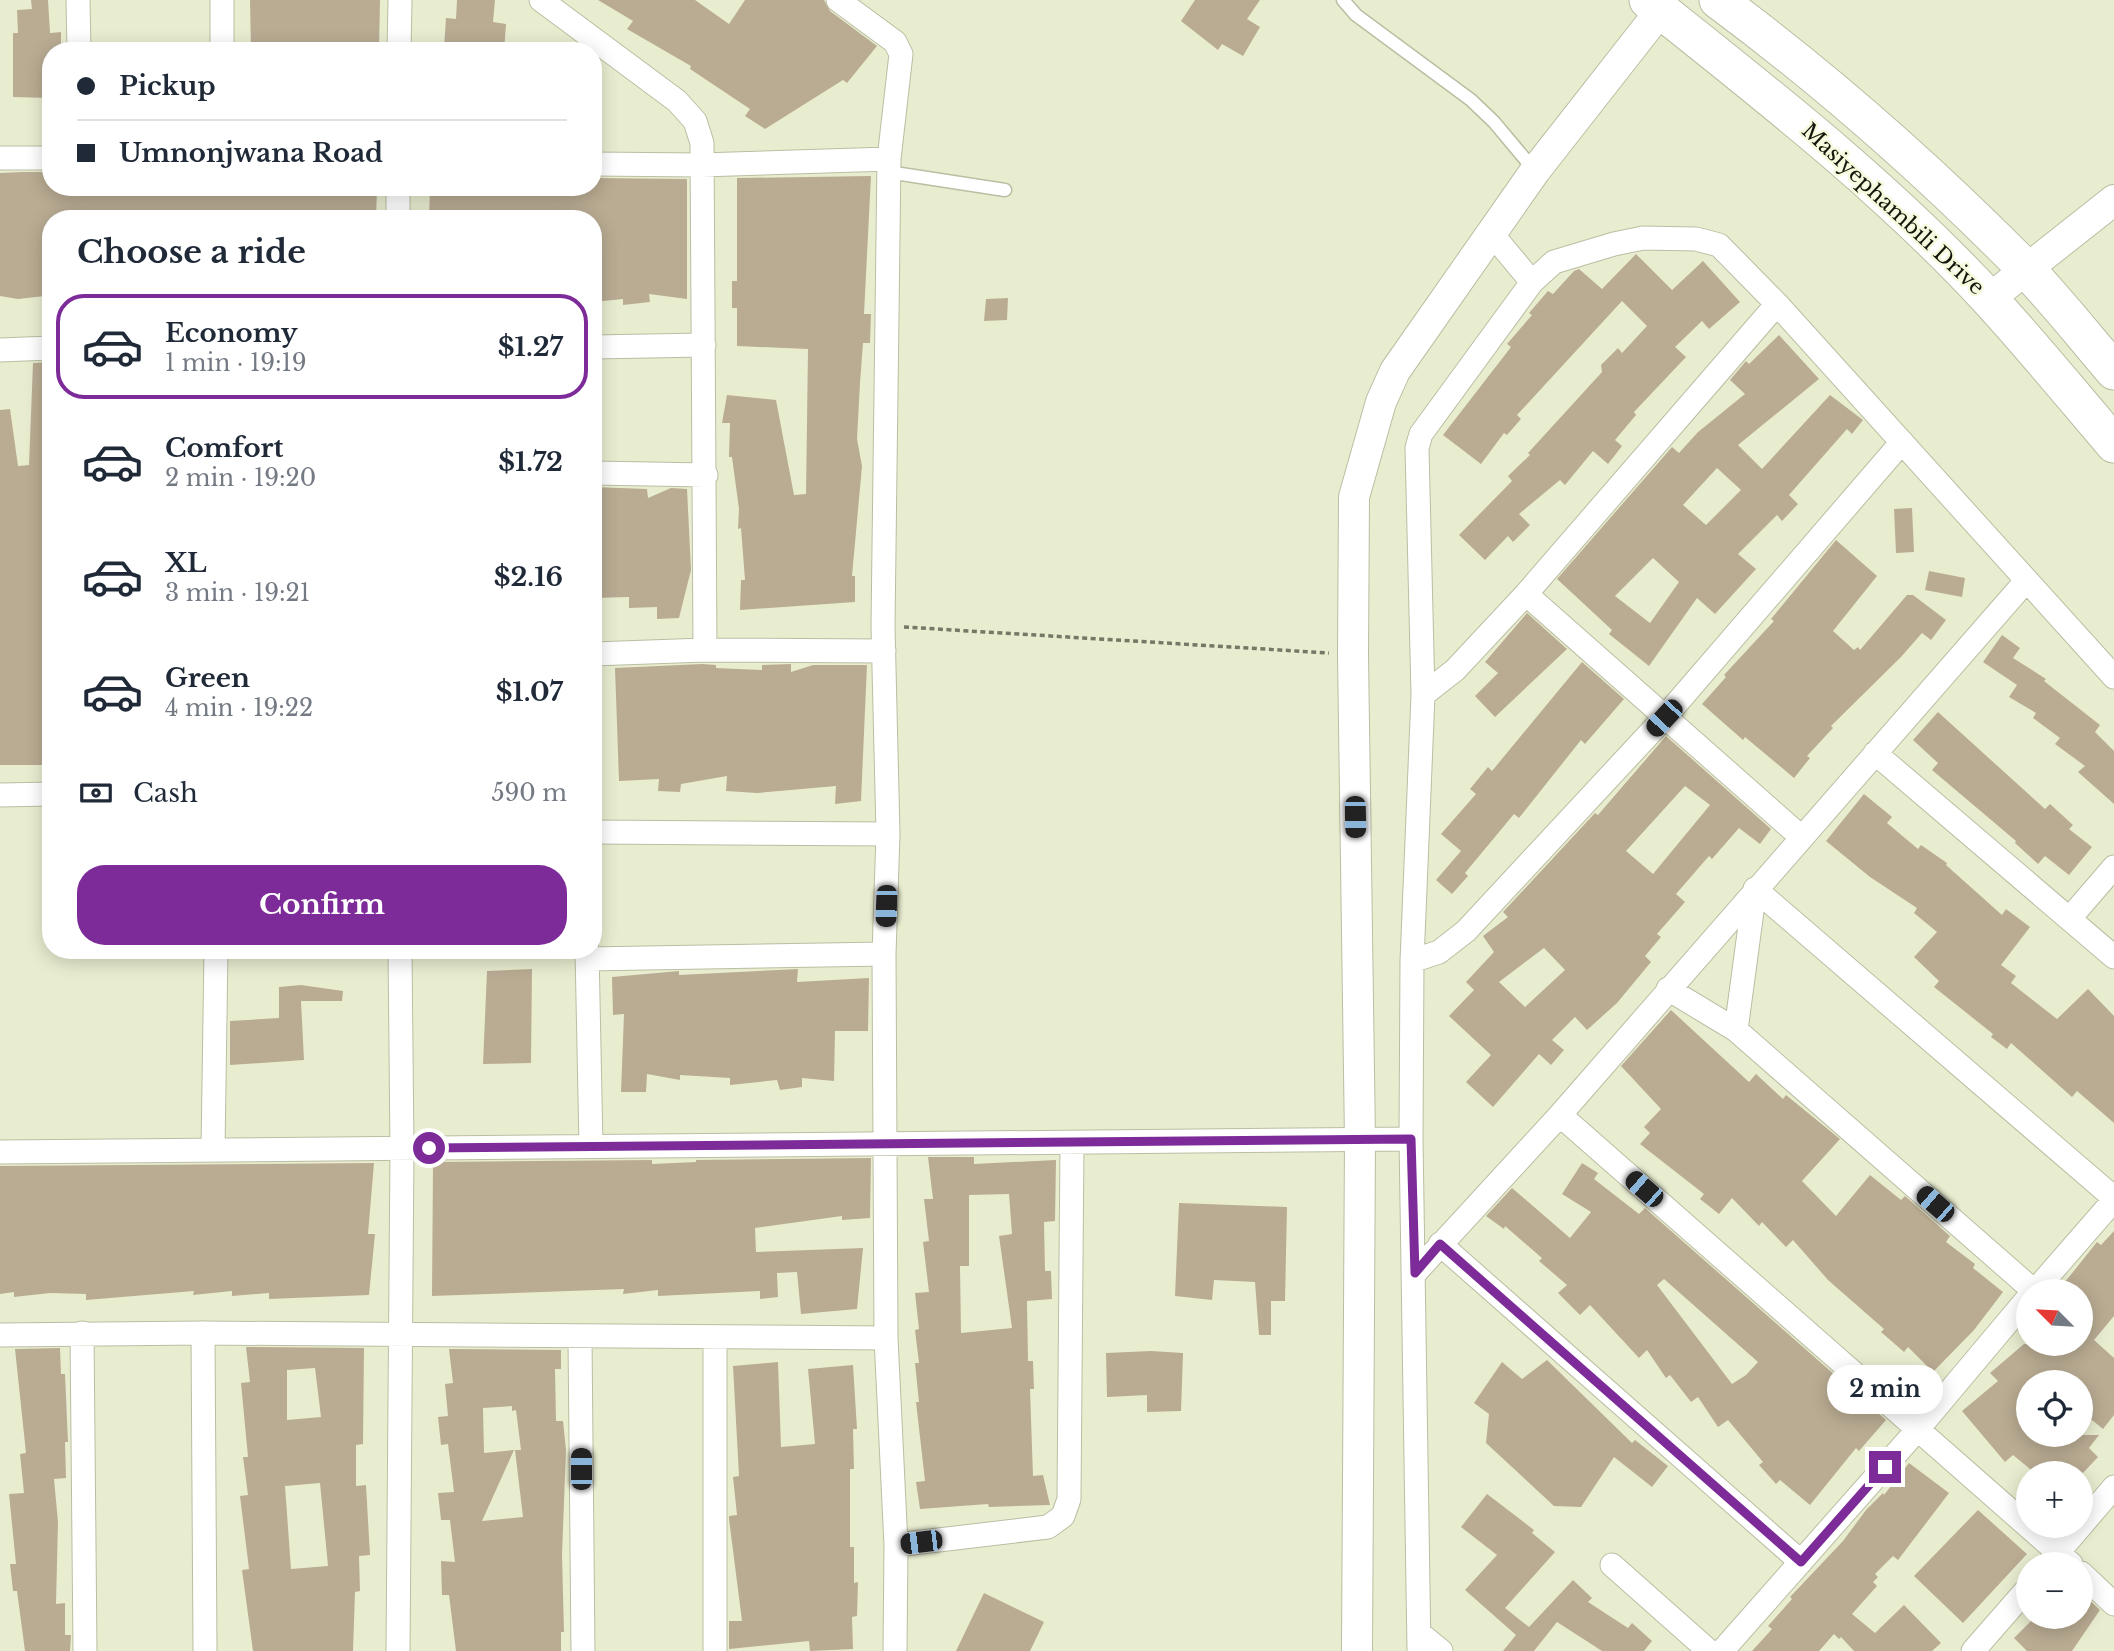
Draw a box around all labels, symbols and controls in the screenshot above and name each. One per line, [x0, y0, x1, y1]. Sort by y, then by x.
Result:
text: Pickup [119, 70, 216, 102]
street label: Masiyephambili Drive [1796, 118, 1990, 300]
text: Umnonjwana Road [119, 137, 383, 169]
text: Choose a ride [77, 232, 306, 272]
icon: car [81, 315, 144, 378]
text: Economy [165, 317, 298, 349]
text: $1.27 [498, 331, 563, 363]
text: 1 min · 19:19 [165, 349, 307, 377]
icon: car [81, 430, 144, 493]
text: Comfort [165, 432, 283, 464]
text: $1.72 [498, 446, 563, 478]
text: 2 min · 19:20 [165, 464, 316, 492]
icon: car [81, 545, 144, 608]
text: XL [165, 547, 207, 579]
text: $2.16 [494, 561, 563, 593]
text: 3 min · 19:21 [165, 579, 310, 607]
icon: car [81, 660, 144, 723]
text: Green [165, 662, 250, 694]
text: $1.07 [496, 676, 563, 708]
text: 4 min · 19:22 [165, 694, 313, 722]
car [1642, 695, 1687, 741]
icon: cash [77, 774, 115, 812]
text: Cash [133, 777, 198, 809]
text: 590 m [491, 779, 567, 807]
car [1345, 796, 1366, 838]
button: Confirm [77, 865, 567, 945]
car [875, 885, 898, 927]
route start [413, 1132, 445, 1164]
car [1622, 1167, 1667, 1211]
car [1913, 1182, 1958, 1226]
north arrow [2016, 1279, 2093, 1356]
map controls [2016, 1279, 2093, 1629]
callout: 2 min [1827, 1366, 1943, 1414]
button: locate [2016, 1370, 2093, 1447]
text: 2 min [1849, 1375, 1921, 1403]
car [571, 1448, 592, 1490]
route end [1869, 1451, 1901, 1483]
button: + [2016, 1461, 2093, 1538]
car [899, 1529, 944, 1555]
button: − [2016, 1552, 2093, 1629]

